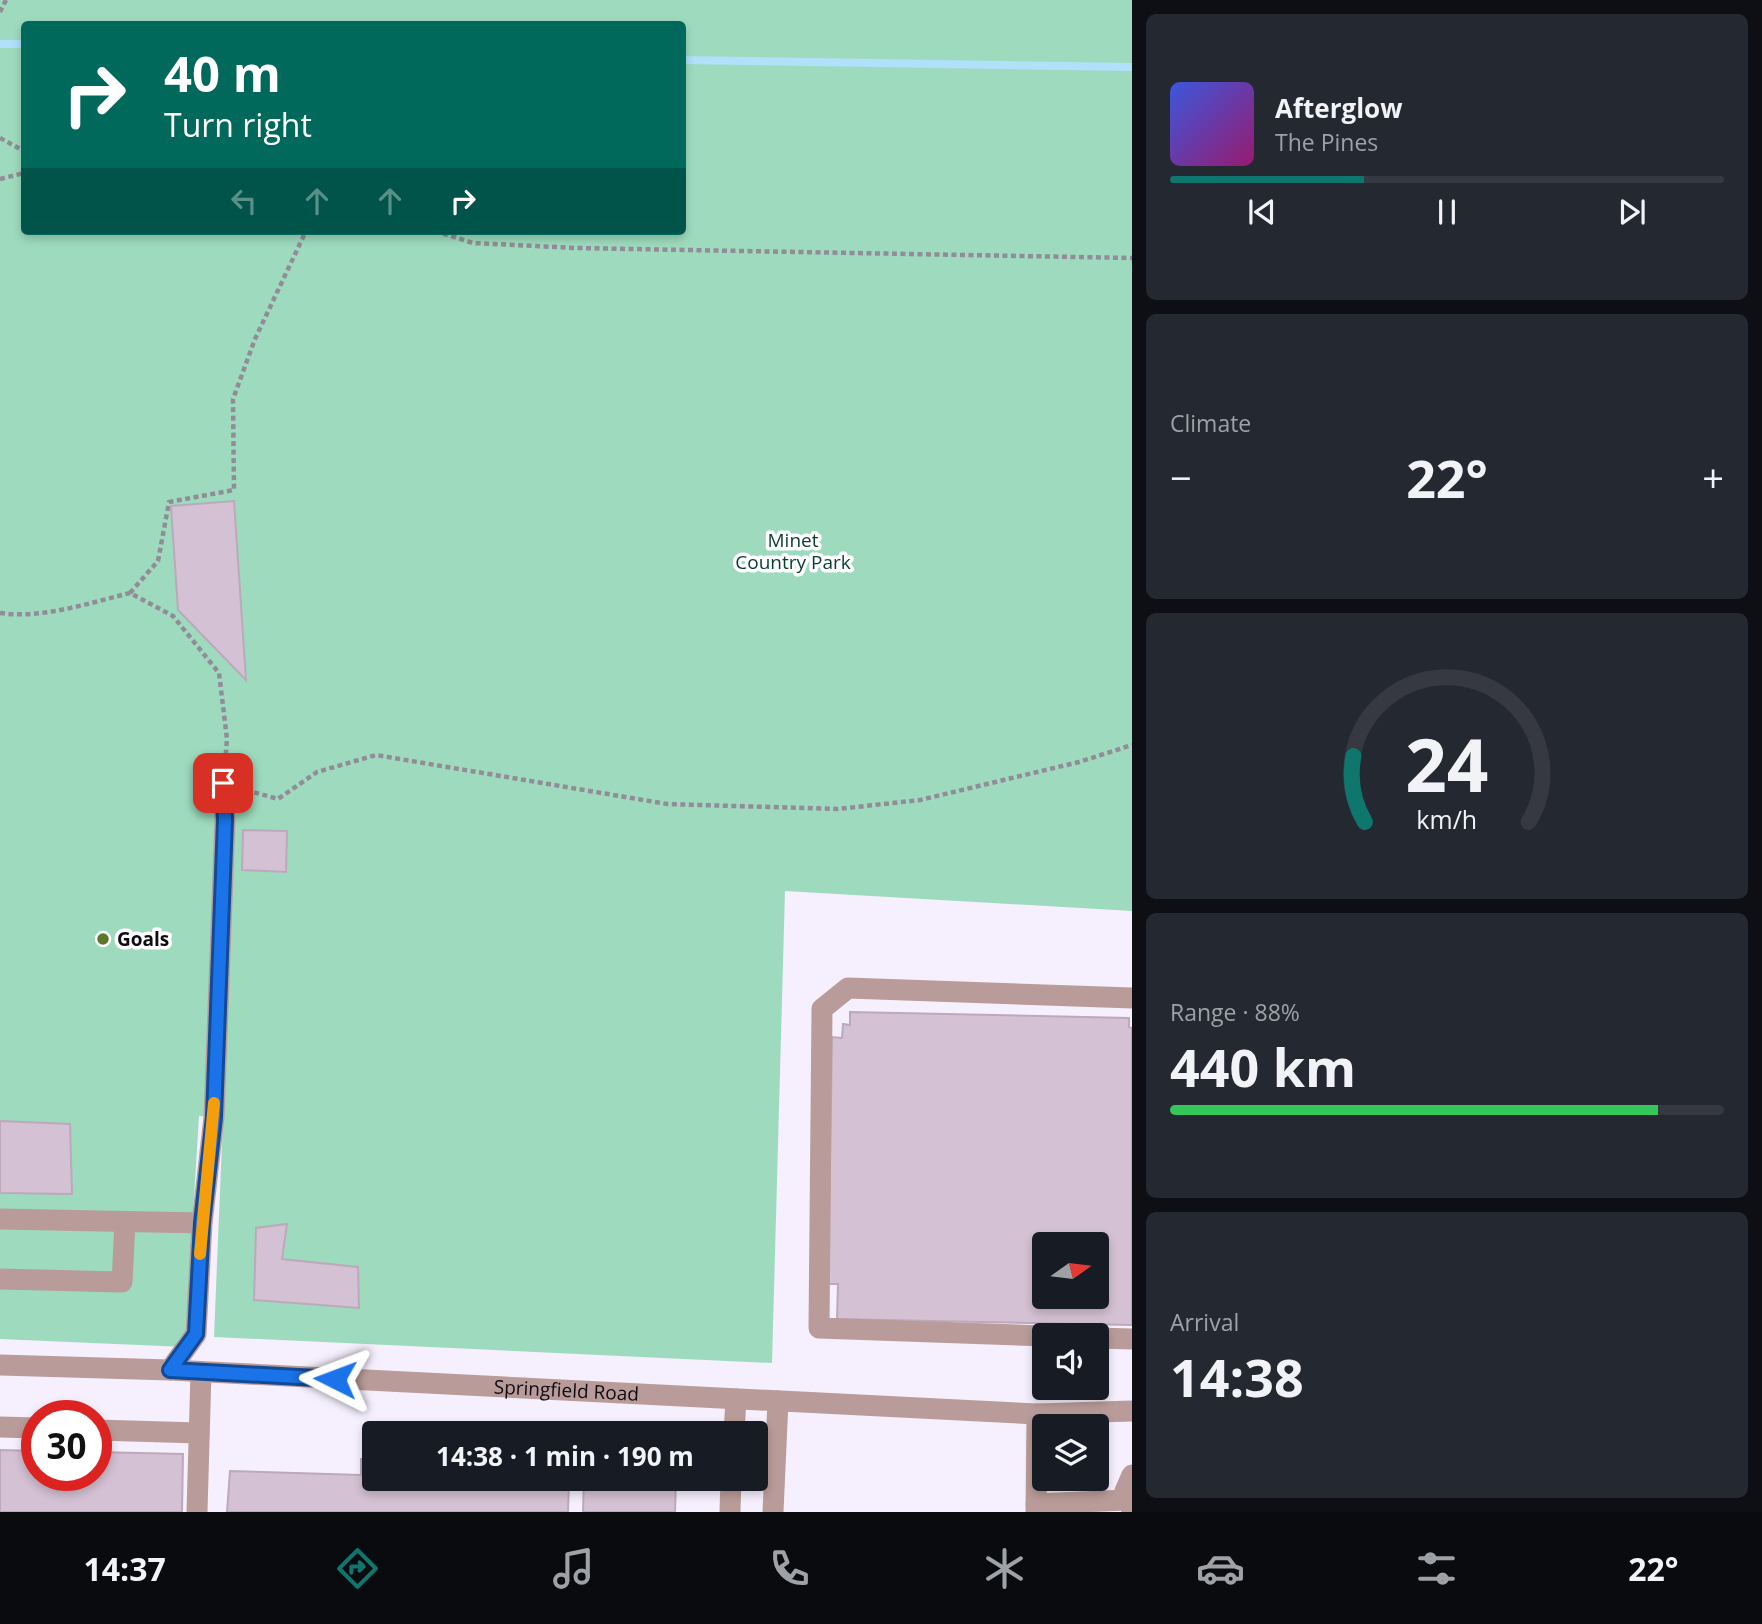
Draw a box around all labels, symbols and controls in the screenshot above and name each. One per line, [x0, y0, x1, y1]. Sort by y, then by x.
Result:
text: 40 m [164, 40, 281, 106]
icon: right [49, 49, 140, 140]
text: Afterglow [1275, 90, 1402, 126]
text: Turn right [164, 103, 312, 146]
text: The Pines [1275, 126, 1378, 158]
icon: left [225, 182, 263, 220]
icon: ahead [298, 182, 336, 220]
icon: ahead [371, 182, 409, 220]
icon: right [444, 182, 482, 220]
icon: previous [1243, 193, 1281, 231]
icon: pause [1428, 193, 1466, 231]
icon: next [1613, 193, 1651, 231]
text: Climate [1170, 407, 1251, 439]
text: 22° [1406, 442, 1488, 513]
text: − [1170, 451, 1192, 503]
text: + [1702, 451, 1724, 503]
park label: Minet Country Park [735, 527, 851, 575]
text: 24 [1405, 714, 1489, 813]
pin [193, 753, 253, 813]
icon: arrive [204, 764, 242, 802]
text: km/h [1417, 802, 1477, 836]
place label: Goals [117, 926, 169, 952]
marker: Goals [95, 931, 111, 947]
text: Range · 88% [1170, 996, 1300, 1028]
text: 440 km [1170, 1031, 1356, 1102]
north arrow [1032, 1232, 1110, 1309]
map controls [1032, 1232, 1109, 1491]
text: Arrival [1170, 1306, 1239, 1338]
button: sound [1032, 1323, 1109, 1400]
text: 14:38 [1170, 1341, 1304, 1412]
position arrow [298, 1342, 372, 1416]
street label: Springfield Road [493, 1373, 640, 1407]
speed limit sign: 30 [21, 1400, 112, 1491]
button: layers [1032, 1414, 1109, 1491]
text: 14:38 · 1 min · 190 m [436, 1438, 694, 1474]
icon: directions [333, 1544, 382, 1593]
icon: music [549, 1544, 598, 1593]
icon: phone [765, 1544, 814, 1593]
icon: climate [980, 1544, 1029, 1593]
icon: car [1196, 1544, 1245, 1593]
icon: filters [1412, 1544, 1461, 1593]
text: 14:37 [83, 1547, 166, 1590]
text: 22° [1628, 1547, 1679, 1590]

